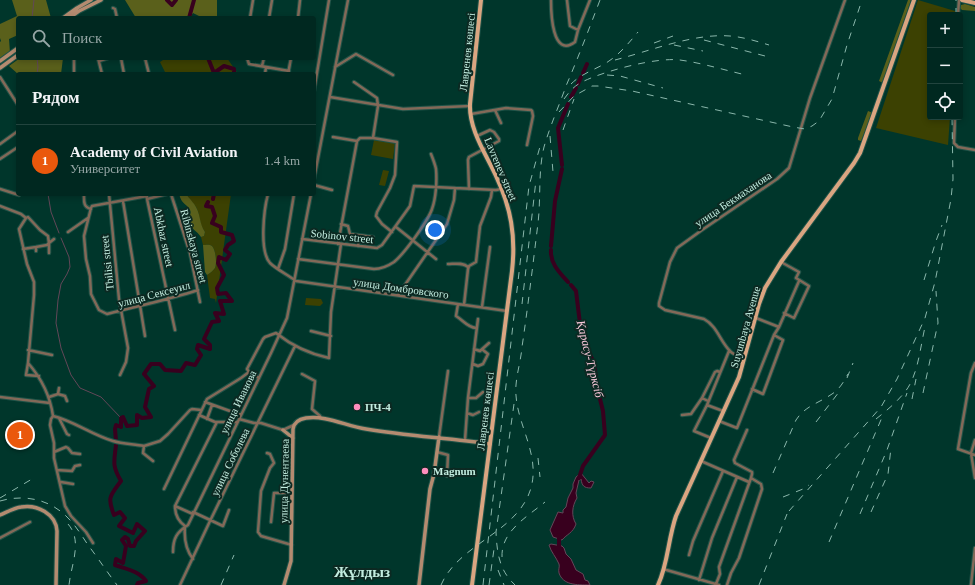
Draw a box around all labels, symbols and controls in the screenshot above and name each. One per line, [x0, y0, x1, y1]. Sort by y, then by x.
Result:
street label: Лавренев көшесі [457, 12, 477, 92]
map controls [927, 12, 963, 120]
button: + [927, 12, 963, 48]
search box [16, 16, 316, 60]
icon: search [30, 27, 52, 49]
text: Поиск [62, 30, 102, 46]
button: − [927, 48, 963, 84]
button: locate [927, 84, 963, 120]
text: Рядом [32, 88, 80, 107]
street label: Lavrenev street [482, 135, 520, 203]
text: Academy of Civil Aviation [70, 144, 238, 160]
text: 1 [42, 153, 48, 168]
text: 1.4 km [264, 153, 300, 168]
text: Университет [70, 161, 140, 176]
street label: улица Бекмаханова [692, 169, 774, 229]
street label: Abkhaz street [152, 206, 176, 268]
street label: Ribinskaya street [178, 208, 210, 284]
your location [425, 220, 445, 240]
street label: Sobinov street [310, 227, 374, 245]
street label: Tbilisi street [98, 235, 116, 291]
street label: улица Домбровского [352, 275, 450, 301]
street label: улица Сексеуил [117, 279, 192, 309]
street label: Suyunbaya Avenue [728, 285, 762, 369]
water label: Қарасу-Түрксіб [573, 318, 607, 400]
street label: улица Иванова [217, 368, 259, 436]
street label: Лавренев көшесі [474, 371, 496, 451]
place label: ПЧ-4 [365, 401, 391, 413]
marker: ПЧ-4 [352, 402, 362, 412]
pin: 1 [7, 420, 33, 450]
street label: улица Соболева [208, 426, 252, 498]
street label: улица Дунентаева [277, 439, 291, 523]
place label: Magnum [433, 465, 476, 477]
marker: Magnum [420, 466, 430, 476]
district label: Жұлдыз [334, 564, 390, 580]

